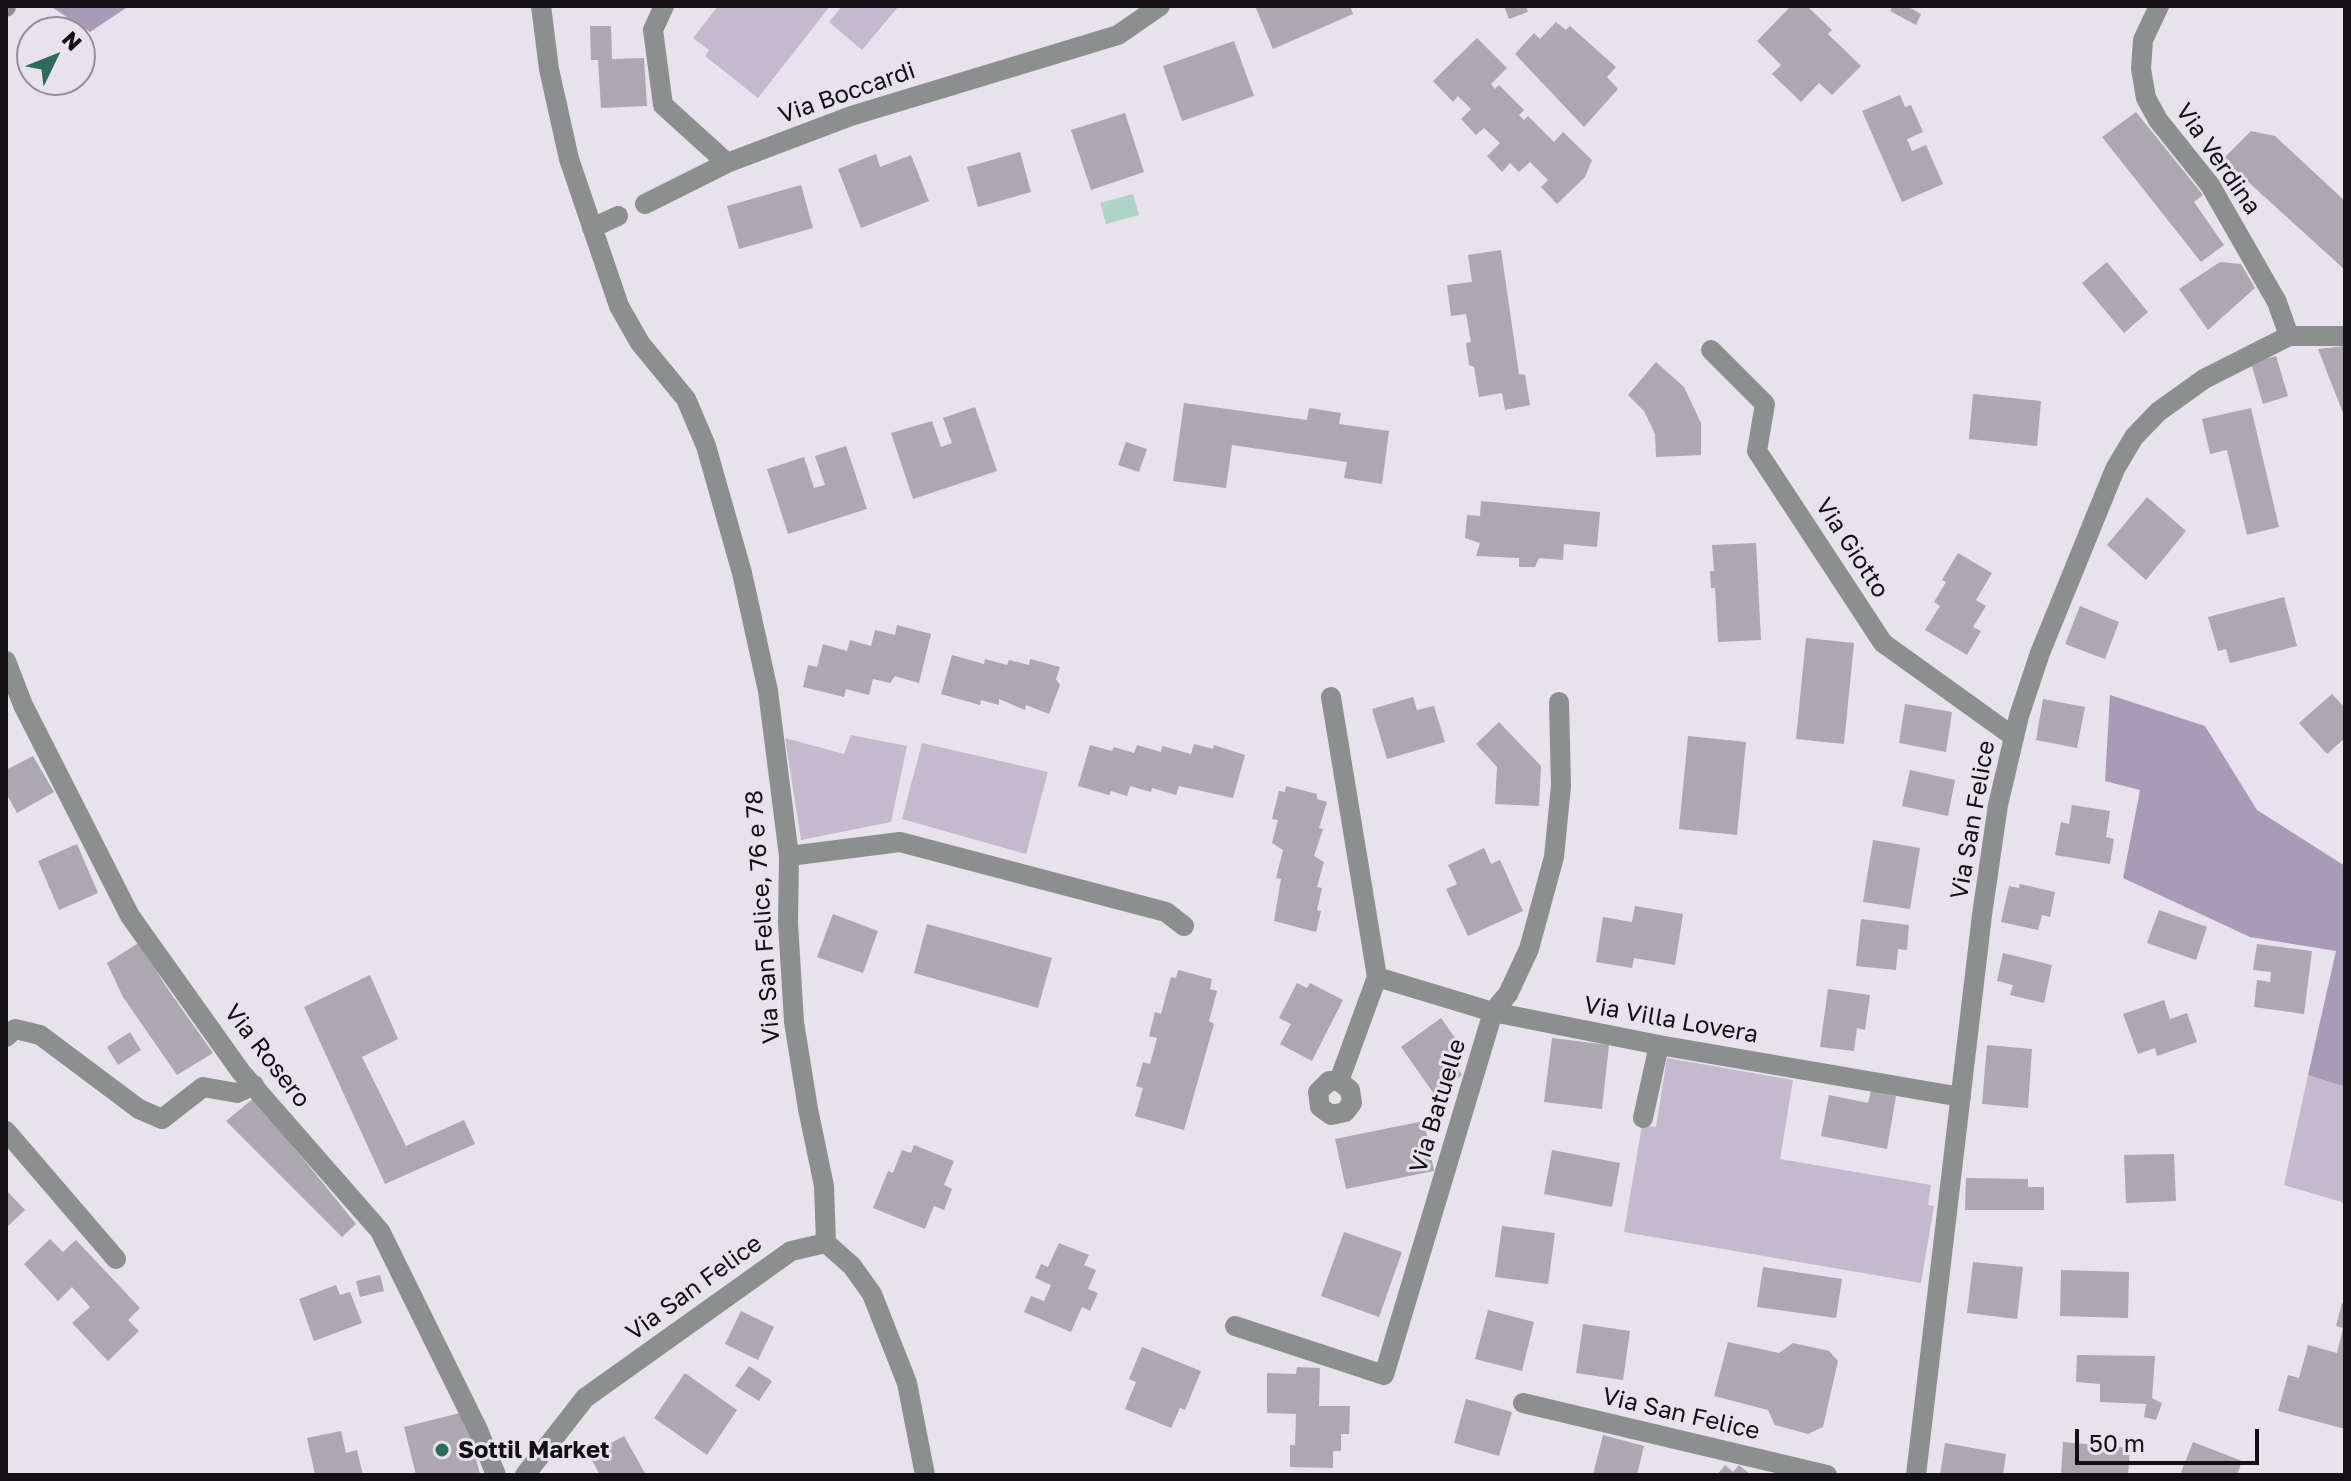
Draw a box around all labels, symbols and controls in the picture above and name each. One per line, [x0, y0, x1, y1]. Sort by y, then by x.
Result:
north arrow [16, 16, 96, 96]
text: N [57, 25, 88, 56]
street label: Via Boccardi [775, 56, 919, 130]
street label: Via Verdina [2169, 98, 2267, 220]
street label: Via Giotto [1809, 493, 1895, 603]
street label: Via San Felice [1945, 738, 2001, 902]
street label: Via San Felice, 76 e 78 [740, 789, 786, 1045]
street label: Via Villa Lovera [1582, 991, 1760, 1049]
street label: Via Rosero [218, 999, 316, 1113]
street label: Via Batuelle [1404, 1036, 1472, 1176]
street label: Via San Felice [620, 1229, 768, 1347]
street label: Via San Felice [1599, 1382, 1763, 1446]
scale bar [2079, 1413, 2263, 1463]
text: 50 m [2089, 1428, 2145, 1457]
place label: Sottil Market [458, 1436, 610, 1464]
marker: Sottil Market [433, 1441, 451, 1459]

